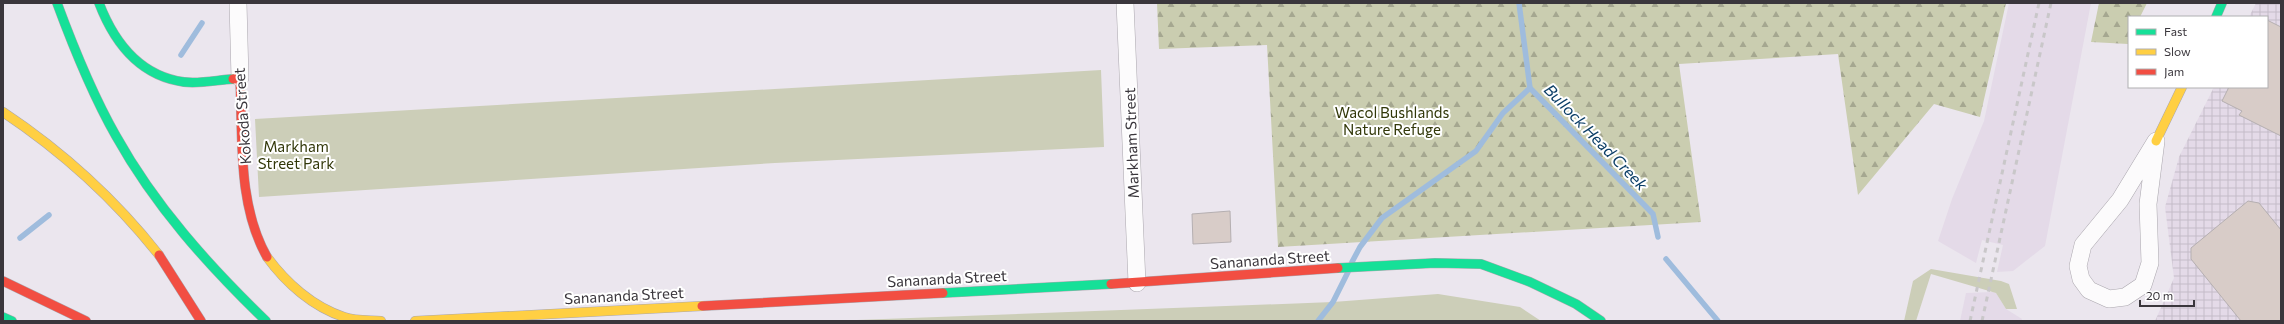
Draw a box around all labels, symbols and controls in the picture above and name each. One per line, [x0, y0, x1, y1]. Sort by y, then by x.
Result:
legend [2128, 16, 2268, 88]
text: Fast [2164, 24, 2187, 38]
text: Slow [2164, 44, 2191, 58]
text: Jam [2164, 64, 2184, 79]
street label: Kokoda Street [230, 67, 254, 165]
water label: Bullock Head Creek [1541, 80, 1652, 194]
street label: Markham Street [1120, 87, 1142, 199]
park label: Wacol Bushlands Nature Refuge [1335, 103, 1449, 138]
park label: Markham Street Park [258, 137, 334, 172]
street label: Sanananda Street [1209, 246, 1330, 272]
street label: Sanananda Street [887, 266, 1007, 290]
scale bar [2140, 282, 2194, 308]
street label: Sanananda Street [564, 283, 684, 307]
text: 20 m [2146, 288, 2173, 302]

